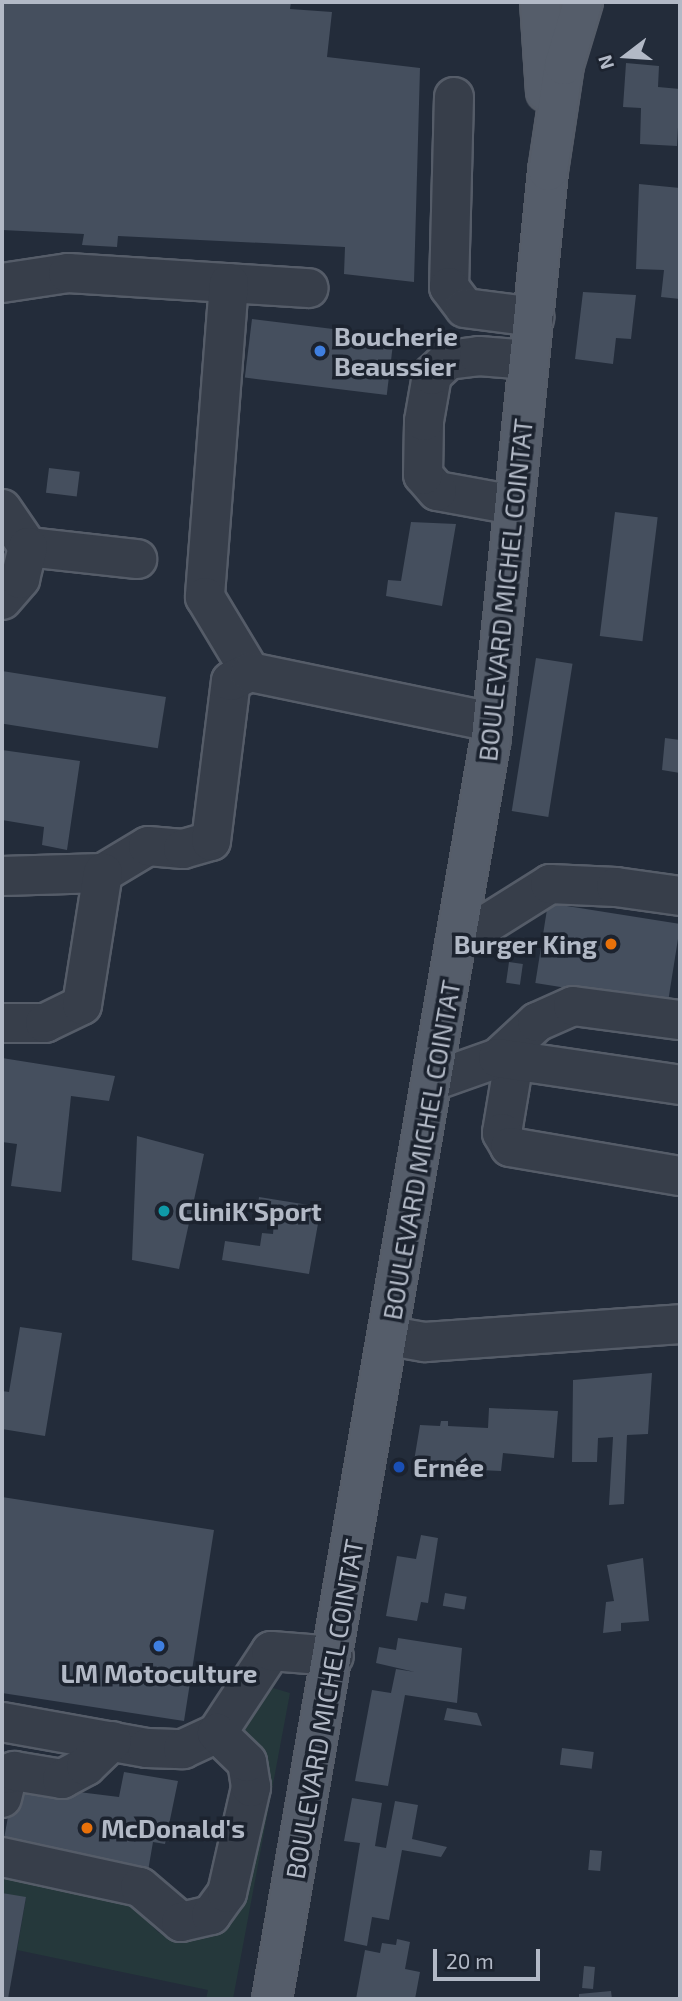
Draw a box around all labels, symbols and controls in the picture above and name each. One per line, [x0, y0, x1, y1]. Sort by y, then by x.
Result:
north arrow [591, 21, 661, 91]
text: N [592, 52, 618, 72]
place label: Boucherie Beaussier [334, 320, 458, 382]
marker: Boucherie Beaussier [312, 343, 328, 359]
street label: BOULEVARD MICHEL COINTAT [471, 417, 539, 763]
place label: Burger King [453, 928, 597, 960]
marker: Burger King [603, 936, 619, 952]
street label: BOULEVARD MICHEL COINTAT [376, 977, 466, 1323]
place label: CliniK'Sport [178, 1195, 322, 1227]
marker: CliniK'Sport [156, 1203, 172, 1219]
place label: Ernée [413, 1451, 484, 1483]
marker: Ernée [391, 1459, 407, 1475]
street label: BOULEVARD MICHEL COINTAT [279, 1536, 369, 1882]
marker: LM Motoculture [151, 1638, 167, 1654]
place label: LM Motoculture [61, 1657, 257, 1689]
place label: McDonald's [101, 1812, 245, 1844]
marker: McDonald's [79, 1820, 95, 1836]
scale bar [437, 1934, 544, 1978]
text: 20 m [446, 1948, 494, 1973]

